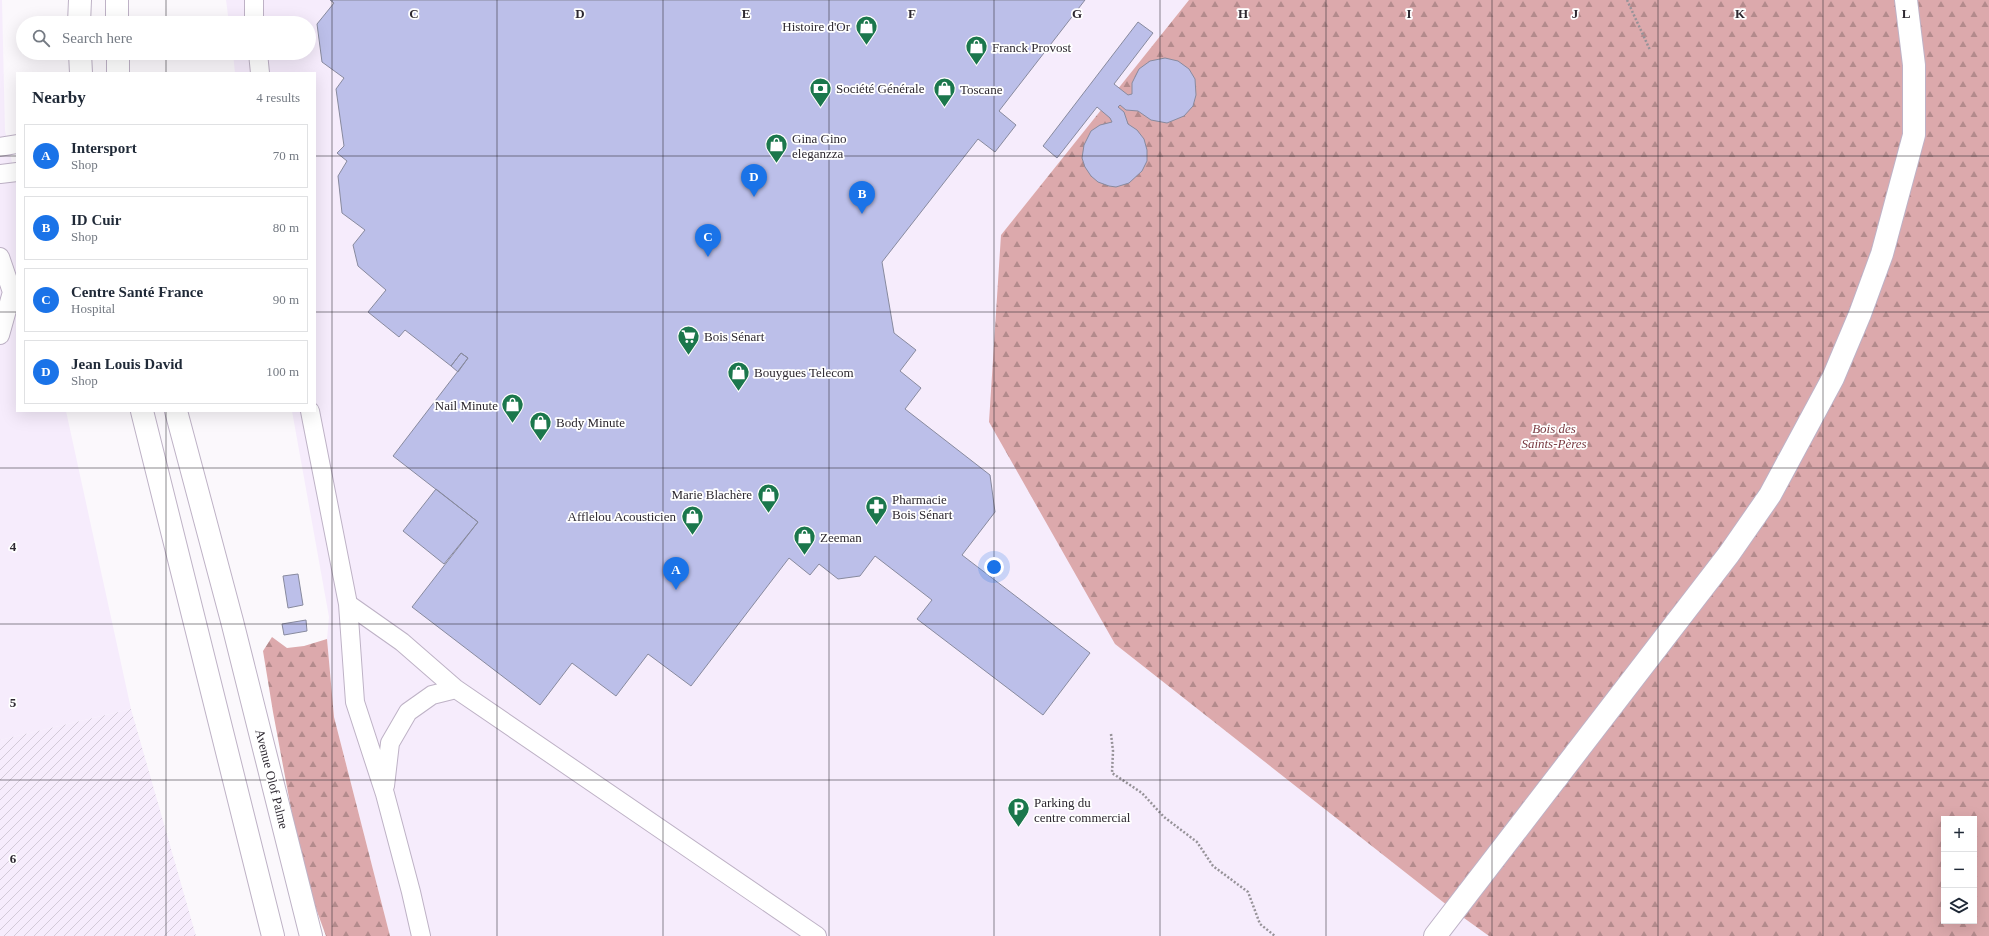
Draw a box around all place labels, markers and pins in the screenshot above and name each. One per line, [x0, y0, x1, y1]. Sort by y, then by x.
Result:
shop icon: Histoire d'Or [853, 13, 879, 46]
place label: Histoire d'Or [782, 19, 851, 34]
shop icon: Franck Provost [964, 34, 990, 67]
place label: Franck Provost [992, 40, 1071, 55]
bank icon: Société Générale [807, 75, 833, 108]
shop icon: Toscane [931, 76, 957, 109]
place label: Société Générale [836, 81, 925, 96]
place label: Toscane [960, 82, 1003, 97]
place label: Gina Gino eleganzza [792, 131, 847, 161]
shop icon: Gina Gino eleganzza [764, 132, 790, 165]
pin: D [741, 164, 767, 197]
pin: B [849, 181, 875, 214]
pin: C [695, 224, 721, 257]
supermarket icon: Bois Sénart [675, 323, 701, 356]
place label: Bois Sénart [704, 329, 765, 344]
shop icon: Bouygues Telecom [725, 359, 751, 392]
place label: Bouygues Telecom [754, 365, 854, 380]
shop icon: Nail Minute [500, 392, 526, 425]
place label: Nail Minute [435, 398, 498, 413]
shop icon: Body Minute [528, 409, 554, 442]
place label: Body Minute [556, 415, 625, 430]
shop icon: Marie Blachère [755, 481, 781, 514]
place label: Marie Blachère [672, 487, 752, 502]
place label: Pharmacie Bois Sénart [892, 492, 953, 522]
pharmacy icon: Pharmacie Bois Sénart [863, 493, 889, 526]
shop icon: Afflelou Acousticien [679, 503, 705, 536]
place label: Afflelou Acousticien [568, 509, 676, 524]
shop icon: Zeeman [792, 524, 818, 557]
place label: Zeeman [820, 530, 862, 545]
pin: A [663, 557, 689, 590]
place label: Parking du centre commercial [1034, 795, 1131, 825]
parking icon: Parking du centre commercial [1005, 796, 1031, 829]

